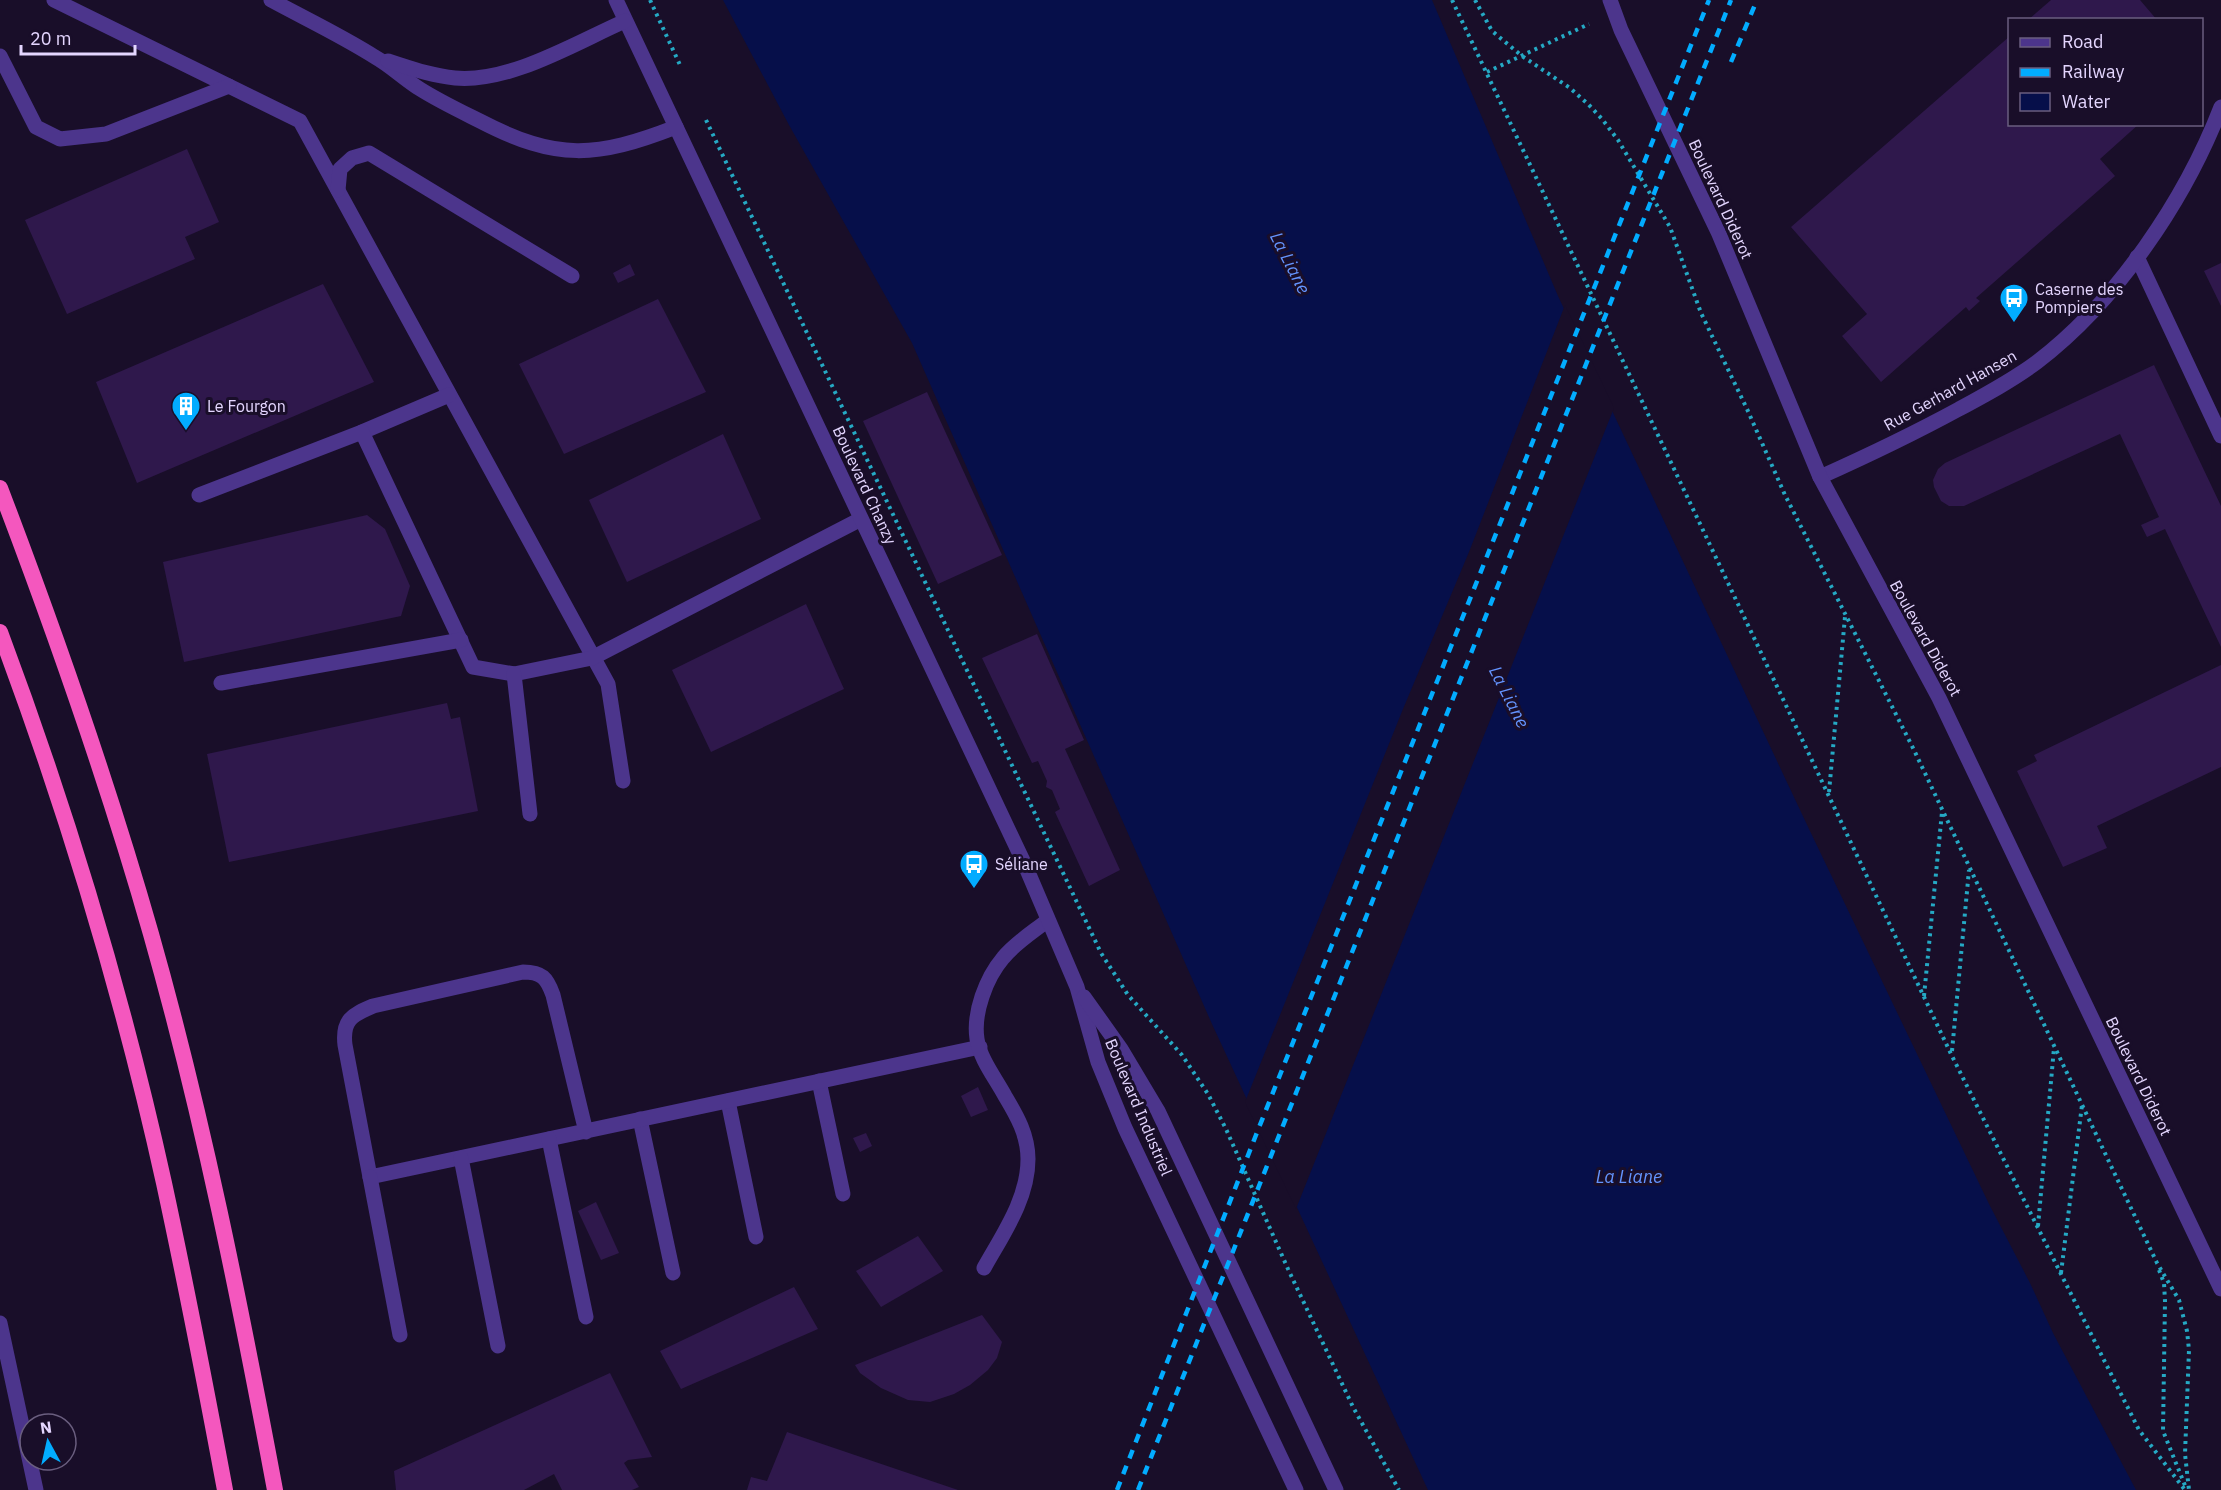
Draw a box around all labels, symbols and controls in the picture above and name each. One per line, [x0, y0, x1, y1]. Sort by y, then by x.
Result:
scale bar [21, 18, 135, 56]
legend [2008, 18, 2203, 126]
text: 20 m [30, 27, 72, 50]
text: Road [2062, 30, 2103, 53]
text: Railway [2062, 60, 2124, 83]
text: Water [2062, 90, 2111, 113]
street label: Boulevard Diderot [1685, 136, 1757, 262]
water label: La Liane [1265, 228, 1316, 298]
place label: Caserne des Pompiers [2035, 279, 2123, 317]
bus stop icon: Caserne des Pompiers [1998, 282, 2030, 324]
street label: Rue Gerhard Hansen [1880, 345, 2020, 435]
building icon: Le Fourgon [170, 390, 202, 432]
place label: Le Fourgon [207, 396, 286, 416]
street label: Boulevard Chanzy [829, 422, 901, 548]
street label: Boulevard Diderot [1886, 576, 1966, 700]
water label: La Liane [1484, 662, 1535, 732]
bus stop icon: Séliane [958, 848, 990, 890]
place label: Séliane [995, 854, 1048, 874]
street label: Boulevard Diderot [2102, 1013, 2176, 1139]
street label: Boulevard Industriel [1101, 1036, 1177, 1178]
water label: La Liane [1596, 1165, 1662, 1188]
north arrow [18, 1412, 78, 1472]
text: N [39, 1416, 53, 1438]

